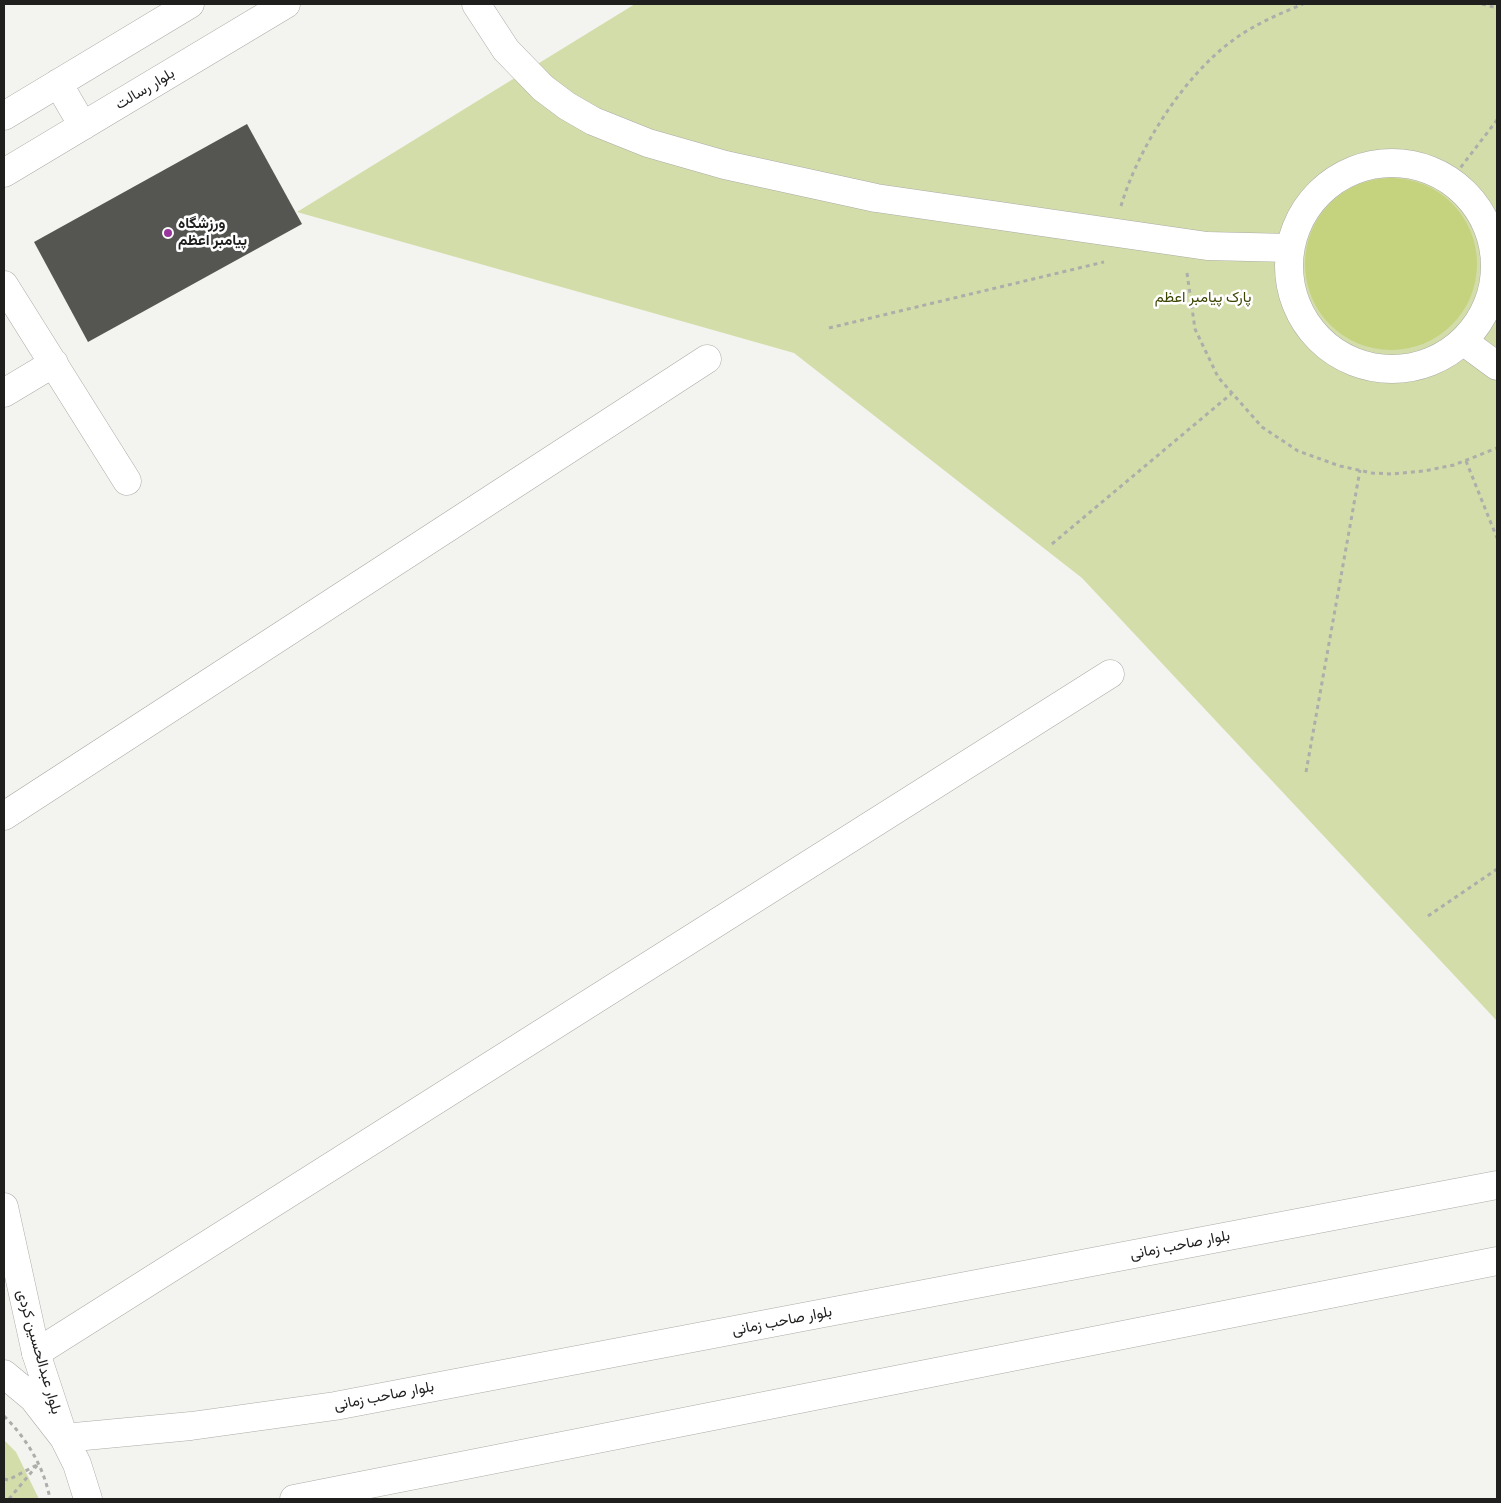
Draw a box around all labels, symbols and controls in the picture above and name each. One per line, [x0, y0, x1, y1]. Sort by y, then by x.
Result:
street label: بلوار رسالت [112, 64, 178, 114]
place label: ورزشگاه پیامبر اعظم [178, 215, 247, 250]
marker: ورزشگاه پیامبر اعظم [162, 227, 174, 239]
park label: پارک پیامبر اعظم [1155, 289, 1251, 307]
street label: بلوار صاحب زمانی [1128, 1226, 1232, 1264]
street label: بلوار عبدالحسین کردی [13, 1288, 65, 1416]
street label: بلوار صاحب زمانی [730, 1302, 834, 1340]
street label: بلوار صاحب زمانی [332, 1377, 436, 1415]

